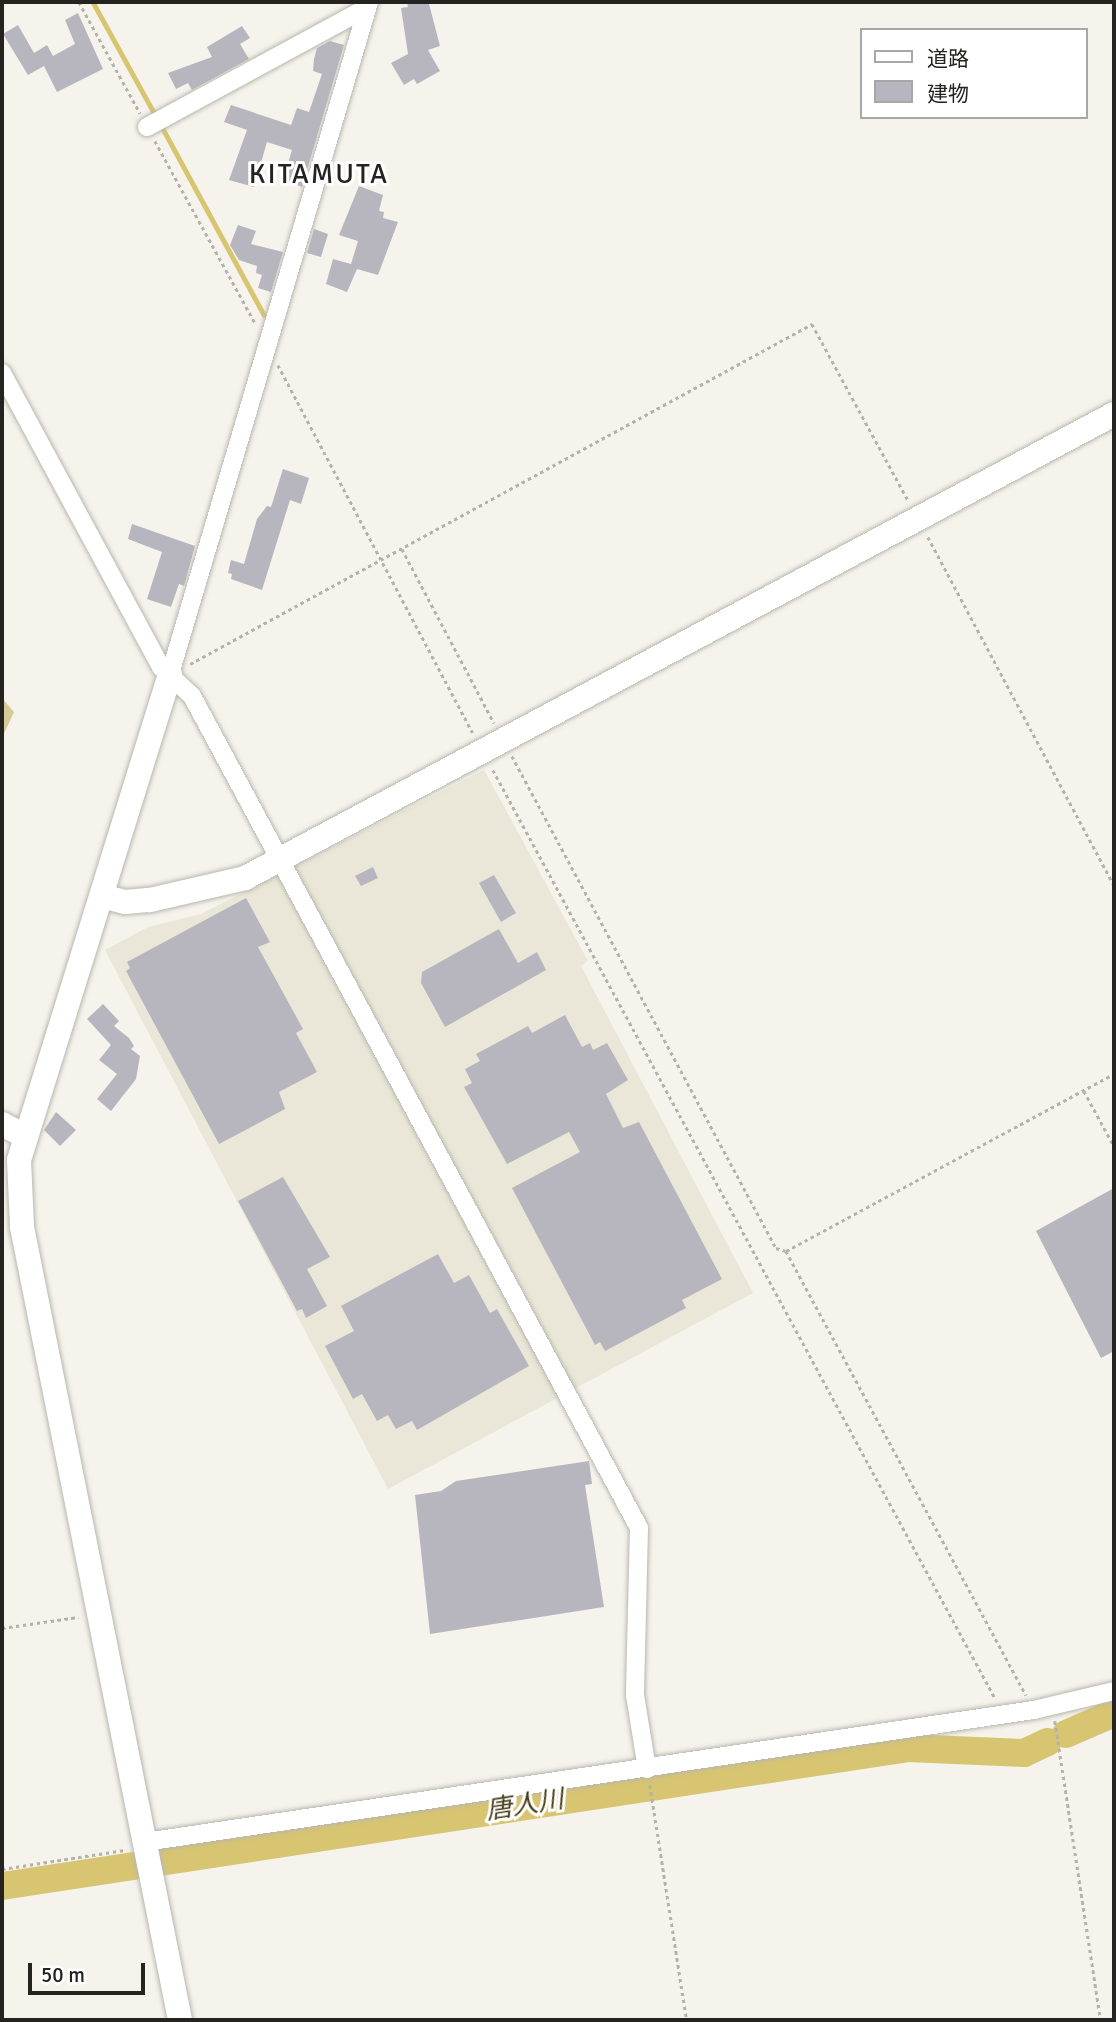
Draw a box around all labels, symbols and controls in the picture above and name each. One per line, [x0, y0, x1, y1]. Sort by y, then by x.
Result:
legend [860, 28, 1088, 119]
text: 道路 [927, 46, 969, 72]
text: 建物 [927, 81, 969, 107]
district label: KITAMUTA [250, 157, 388, 191]
water label: 唐人川 [484, 1784, 566, 1828]
scale bar [32, 1948, 149, 1992]
text: 50 m [41, 1962, 85, 1988]

